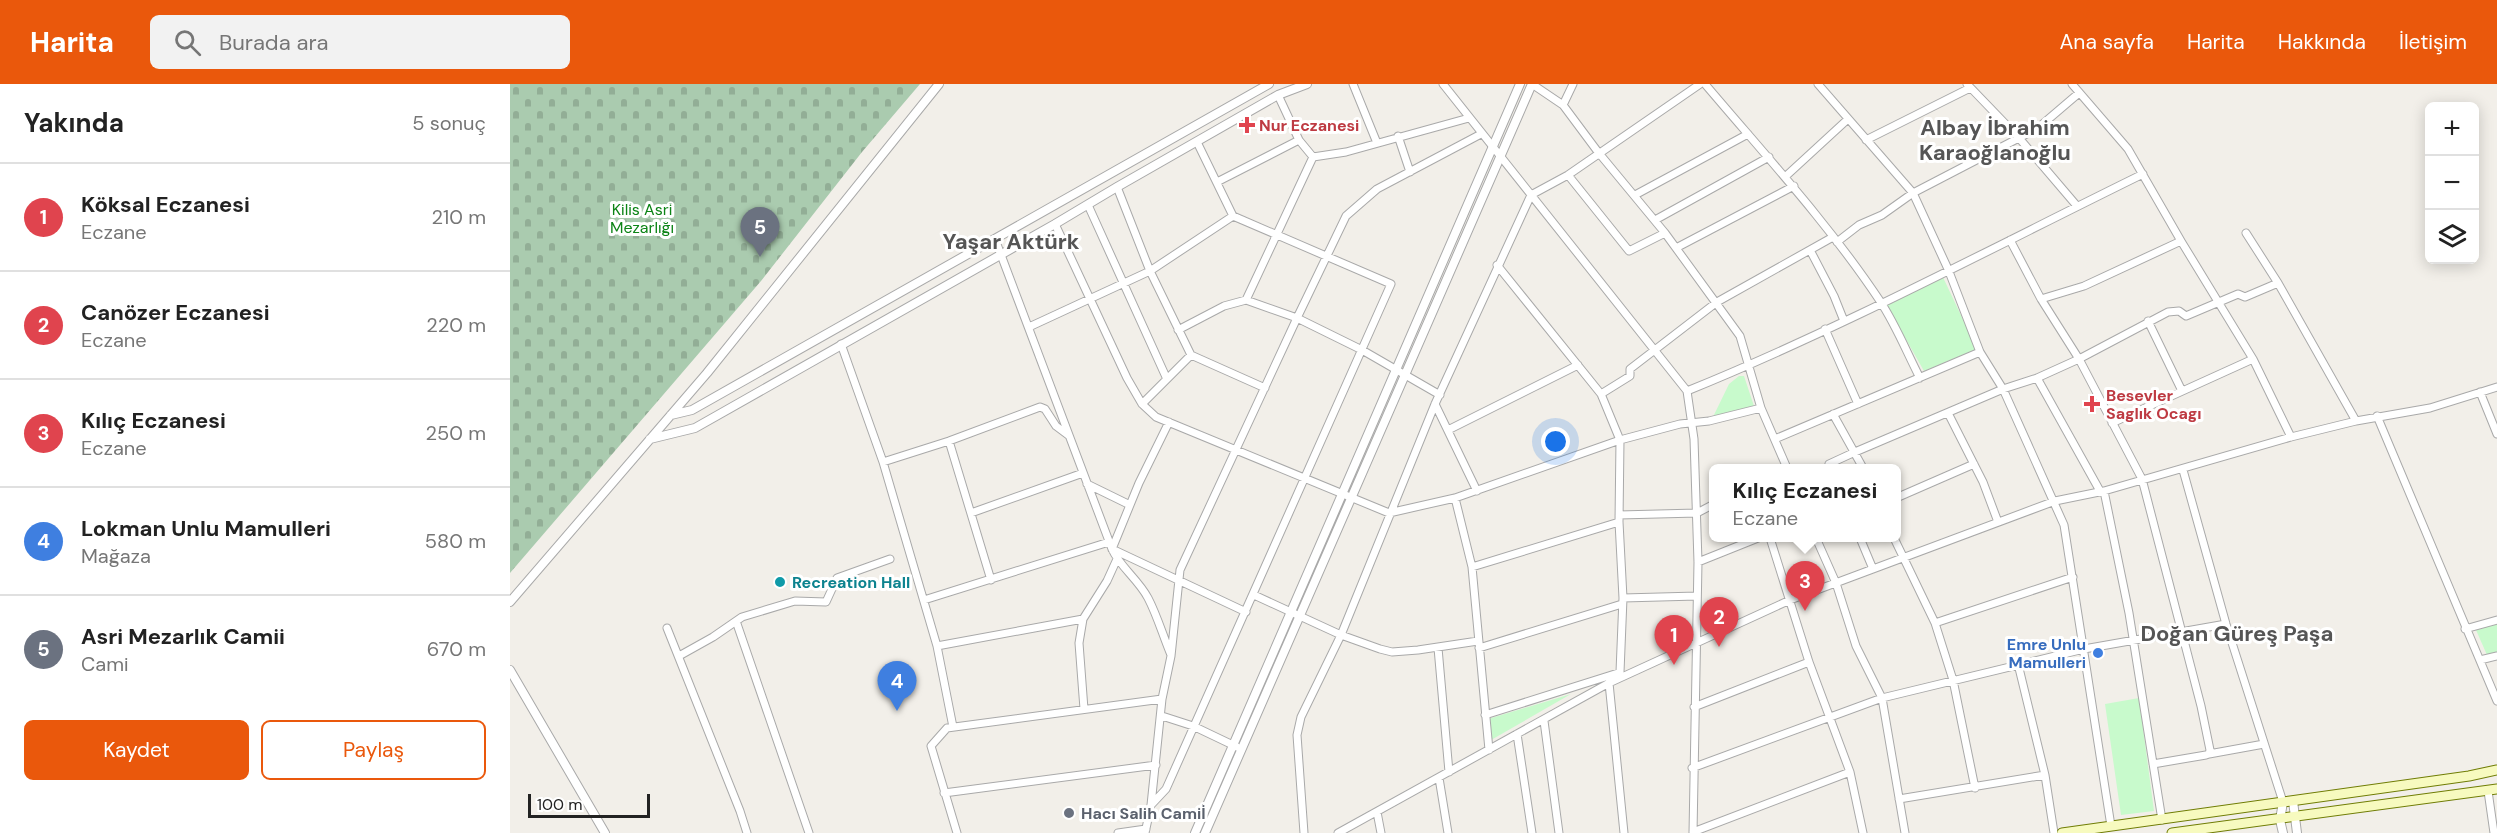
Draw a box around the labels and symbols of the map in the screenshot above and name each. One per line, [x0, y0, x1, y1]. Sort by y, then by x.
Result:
district label: Albay İbrahim Karaoğlanoğlu [1919, 113, 2071, 167]
place label: Nur Eczanesi [1259, 115, 1359, 136]
marker: Nur Eczanesi [1240, 118, 1254, 132]
park label: Kilis Asri Mezarlığı [610, 199, 674, 238]
pin: 5 [740, 208, 780, 257]
district label: Yaşar Aktürk [943, 227, 1080, 256]
place label: Besevler Saglık Ocagı [2106, 385, 2202, 424]
marker: Besevler Saglık Ocagı [2083, 395, 2101, 413]
your location [1541, 427, 1570, 456]
pin: 3 [1786, 562, 1824, 611]
place label: Recreation Hall [792, 572, 910, 593]
marker: Recreation Hall [773, 575, 787, 589]
pin: 2 [1700, 598, 1738, 647]
pin: 1 [1654, 616, 1694, 665]
district label: Doğan Güreş Paşa [2141, 619, 2333, 648]
place label: Emre Unlu Mamulleri [2007, 634, 2086, 673]
marker: Emre Unlu Mamulleri [2091, 646, 2105, 660]
pin: 4 [878, 662, 916, 711]
scale bar [528, 791, 650, 818]
place label: Hacı Salih Camiİ [1081, 803, 1206, 824]
marker: Hacı Salih Camiİ [1062, 806, 1076, 820]

